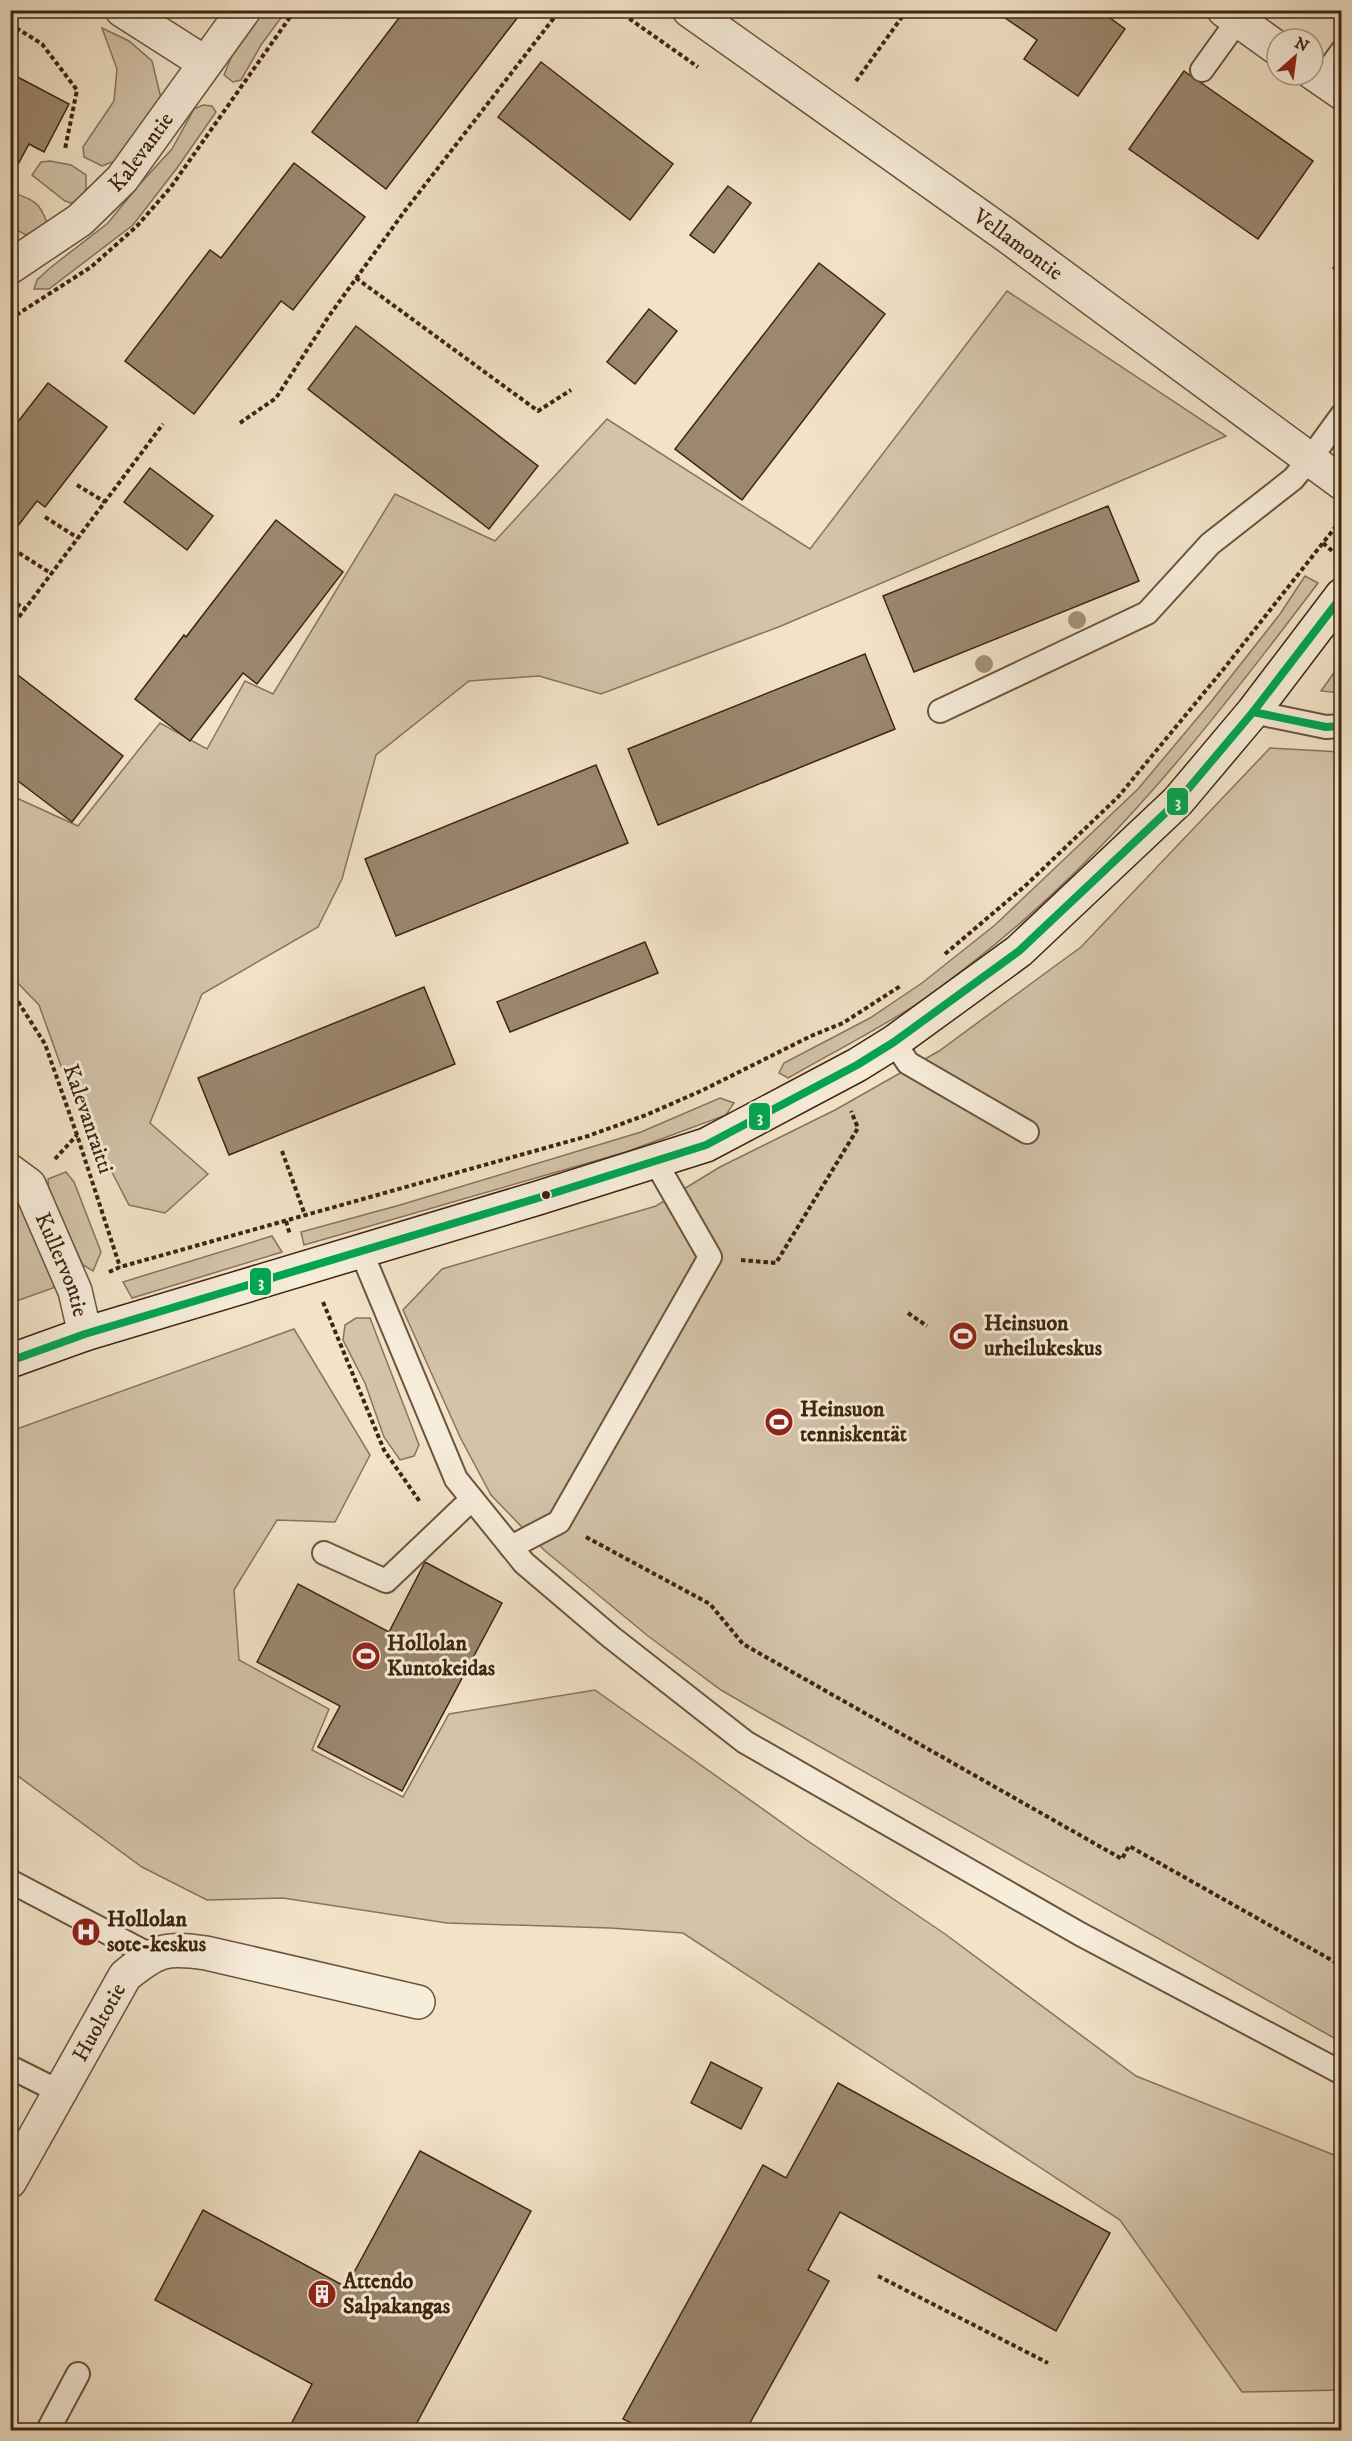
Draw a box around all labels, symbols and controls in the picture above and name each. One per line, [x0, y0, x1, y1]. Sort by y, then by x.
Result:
north arrow [1265, 27, 1325, 87]
text: N [1291, 33, 1312, 57]
street label: Kalevantie [103, 107, 179, 198]
street label: Vellamontie [967, 202, 1068, 286]
line badge: 3 [1166, 787, 1189, 816]
text: 3 [1175, 792, 1181, 812]
street label: Kalevanraitti [57, 1061, 119, 1177]
line badge: 3 [748, 1102, 771, 1131]
text: 3 [757, 1107, 763, 1127]
unlabelled marker [540, 1189, 552, 1201]
street label: Kullervontie [29, 1208, 94, 1319]
line badge: 3 [249, 1267, 272, 1296]
text: 3 [258, 1272, 264, 1292]
place label: Heinsuon urheilukeskus [984, 1310, 1103, 1362]
sports icon: Heinsuon urheilukeskus [947, 1320, 979, 1352]
place label: Heinsuon tenniskentät [800, 1396, 907, 1448]
sports icon: Heinsuon tenniskentät [763, 1406, 795, 1438]
place label: Hollolan Kuntokeidas [387, 1630, 496, 1682]
sports icon: Hollolan Kuntokeidas [350, 1640, 382, 1672]
place label: Hollolan sote-keskus [107, 1906, 207, 1958]
hospital icon: Hollolan sote-keskus [70, 1916, 102, 1948]
street label: Huoltotie [66, 1978, 132, 2066]
place label: Attendo Salpakangas [342, 2268, 451, 2320]
building icon: Attendo Salpakangas [306, 2278, 338, 2310]

